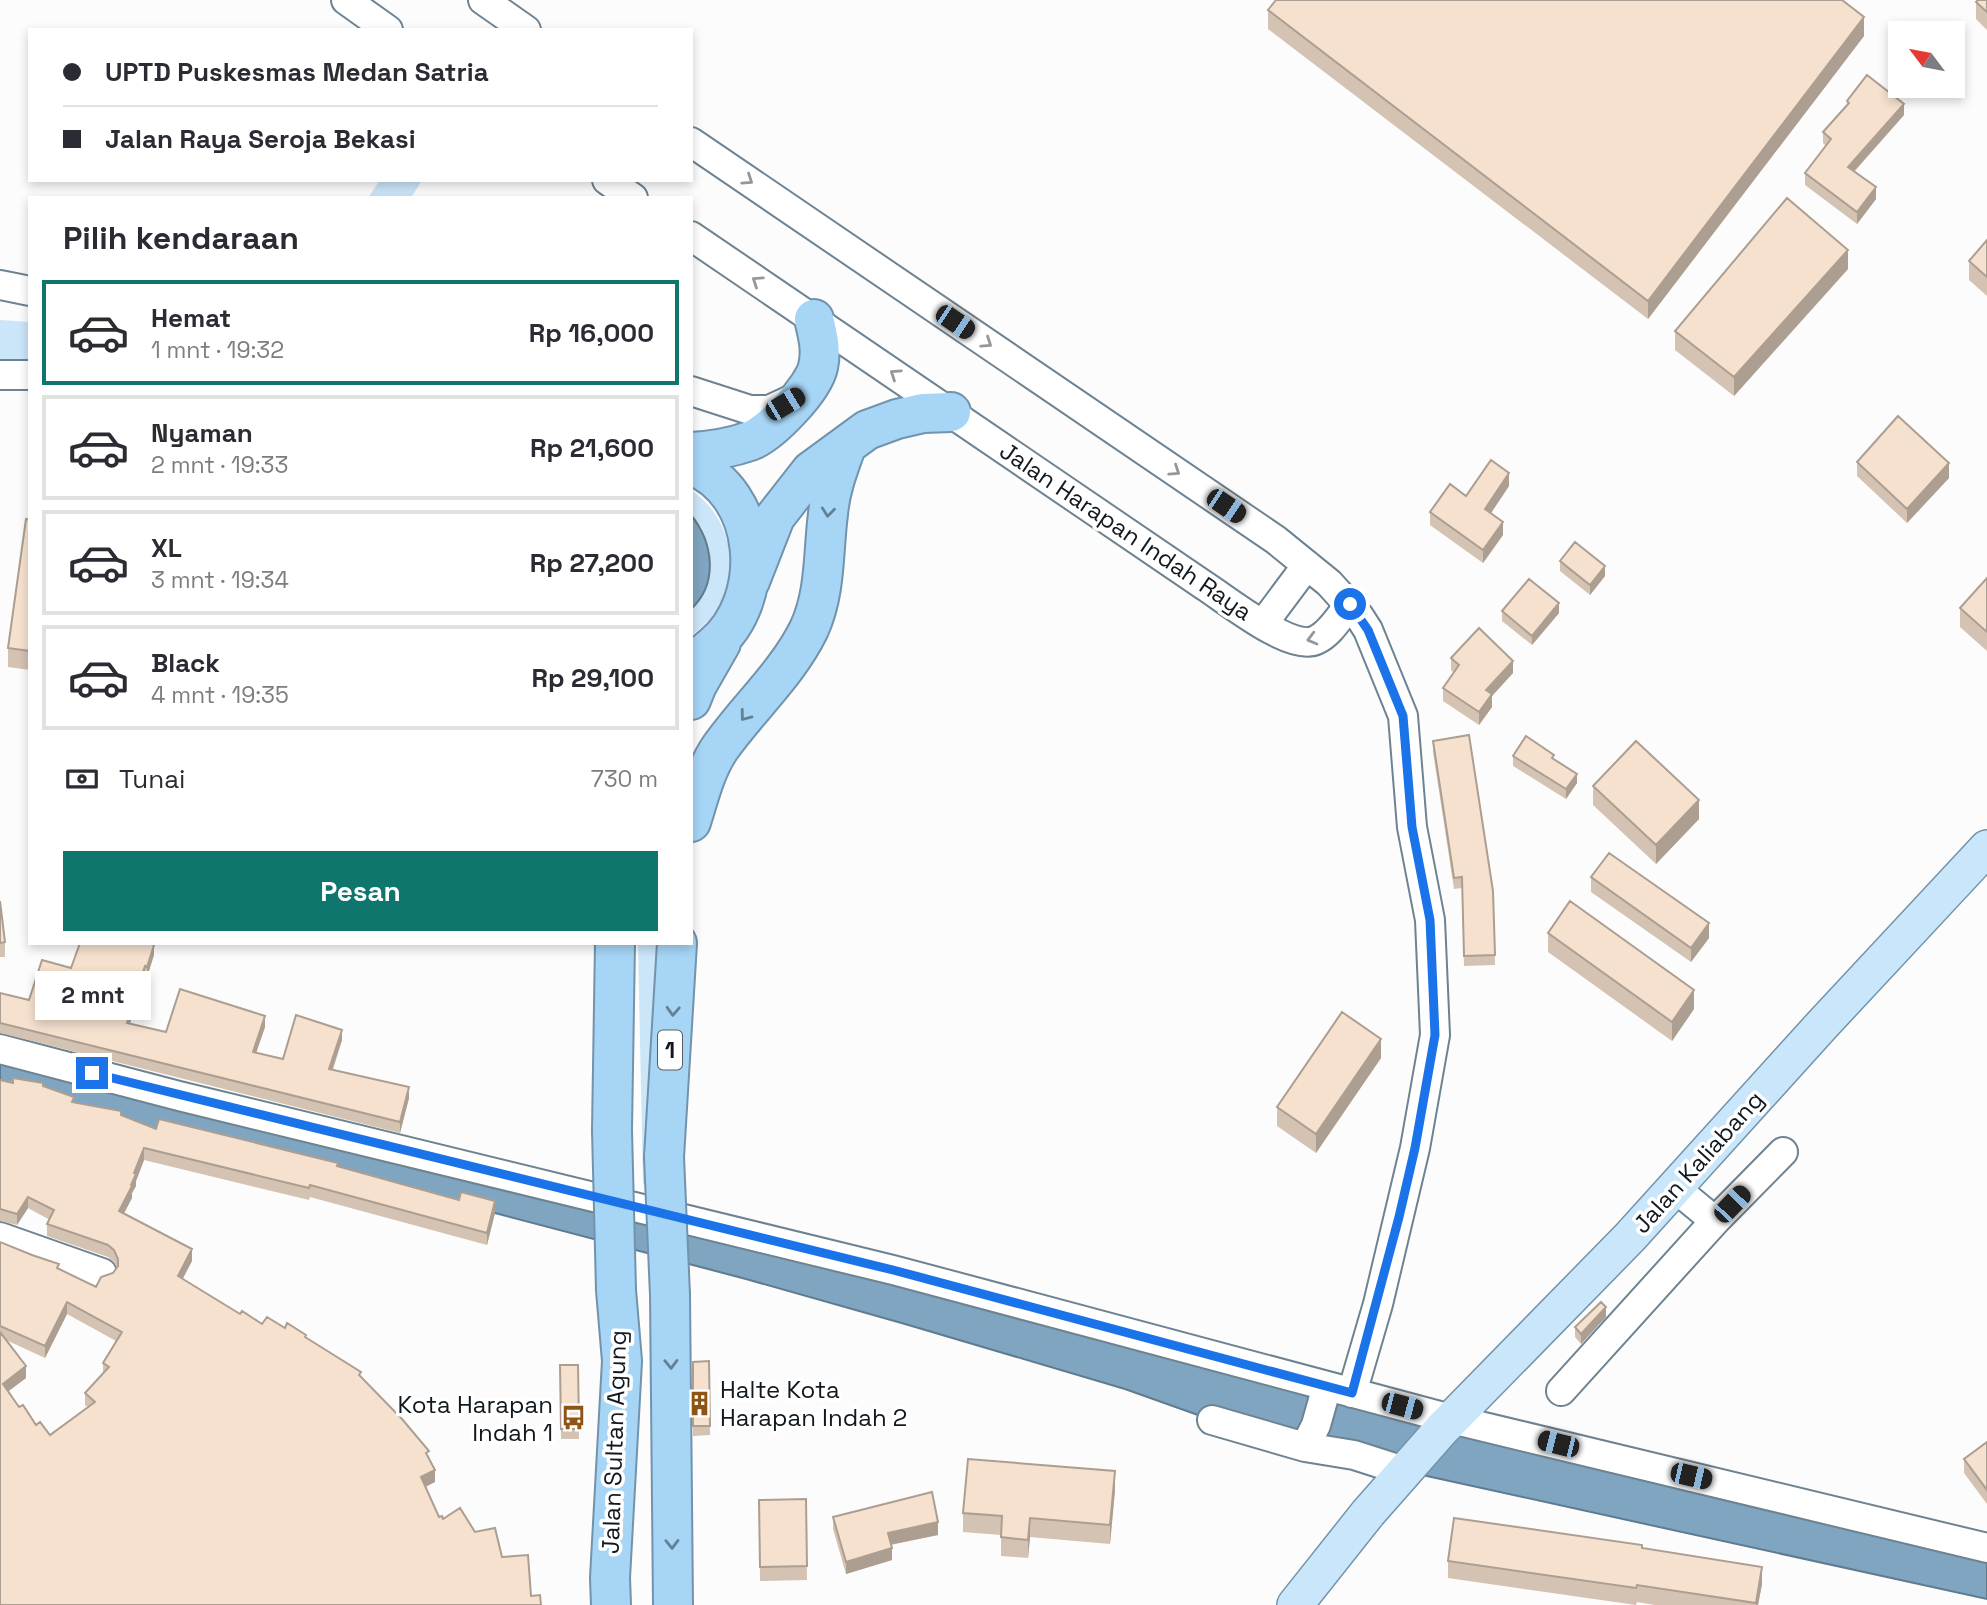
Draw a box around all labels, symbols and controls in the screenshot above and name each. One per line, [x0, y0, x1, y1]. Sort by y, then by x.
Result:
north arrow [1888, 21, 1965, 98]
map controls [1888, 21, 1965, 98]
text: UPTD Puskesmas Medan Satria [105, 55, 489, 89]
text: Jalan Raya Seroja Bekasi [105, 122, 416, 156]
one-way arrow [740, 172, 753, 184]
text: Pilih kendaraan [63, 218, 299, 258]
one-way arrow [752, 276, 765, 289]
icon: car [67, 301, 130, 364]
text: Hemat [151, 301, 231, 335]
car [932, 302, 979, 342]
text: Rp 16,000 [529, 316, 654, 350]
text: 1 mnt · 19:32 [151, 335, 284, 365]
one-way arrow [979, 335, 992, 347]
one-way arrow [890, 369, 903, 382]
car [762, 384, 809, 424]
icon: car [67, 416, 130, 479]
text: Nyaman [151, 416, 253, 450]
text: Rp 21,600 [530, 431, 654, 465]
street label: Jalan Harapan Indah Raya [994, 435, 1258, 627]
text: 2 mnt · 19:33 [151, 450, 288, 480]
one-way arrow [1167, 463, 1180, 475]
car [1203, 486, 1250, 526]
one-way arrow [821, 507, 836, 518]
icon: car [67, 531, 130, 594]
text: XL [151, 531, 182, 565]
text: Rp 27,200 [530, 546, 654, 580]
text: 3 mnt · 19:34 [151, 565, 289, 595]
route start [1334, 588, 1366, 620]
one-way arrow [1306, 631, 1318, 645]
icon: car [67, 646, 130, 709]
text: Black [151, 646, 220, 680]
text: Rp 29,100 [531, 661, 654, 695]
text: 4 mnt · 19:35 [151, 680, 289, 710]
one-way arrow [741, 708, 754, 721]
icon: cash [63, 760, 101, 798]
text: Tunai [119, 762, 185, 796]
text: 730 m [591, 764, 658, 794]
button: Pesan [63, 851, 658, 931]
callout: 2 mnt [34, 972, 150, 1020]
text: 2 mnt [61, 980, 125, 1010]
one-way arrow [666, 1006, 681, 1017]
road number: 1 [658, 1030, 682, 1070]
route end [76, 1057, 108, 1089]
street label: Jalan Kaliabang [1626, 1084, 1770, 1240]
car [1710, 1182, 1755, 1226]
street label: Jalan Sultan Agung [595, 1330, 633, 1554]
one-way arrow [663, 1359, 679, 1369]
place label: Halte Kota Harapan Indah 2 [720, 1374, 907, 1433]
place label: Kota Harapan Indah 1 [398, 1389, 553, 1448]
building icon: Halte Kota Harapan Indah 2 [686, 1389, 714, 1417]
car [1379, 1390, 1426, 1422]
bus stop icon: Kota Harapan Indah 1 [559, 1404, 587, 1432]
car [1536, 1429, 1581, 1459]
car [1669, 1461, 1714, 1491]
one-way arrow [664, 1540, 680, 1550]

